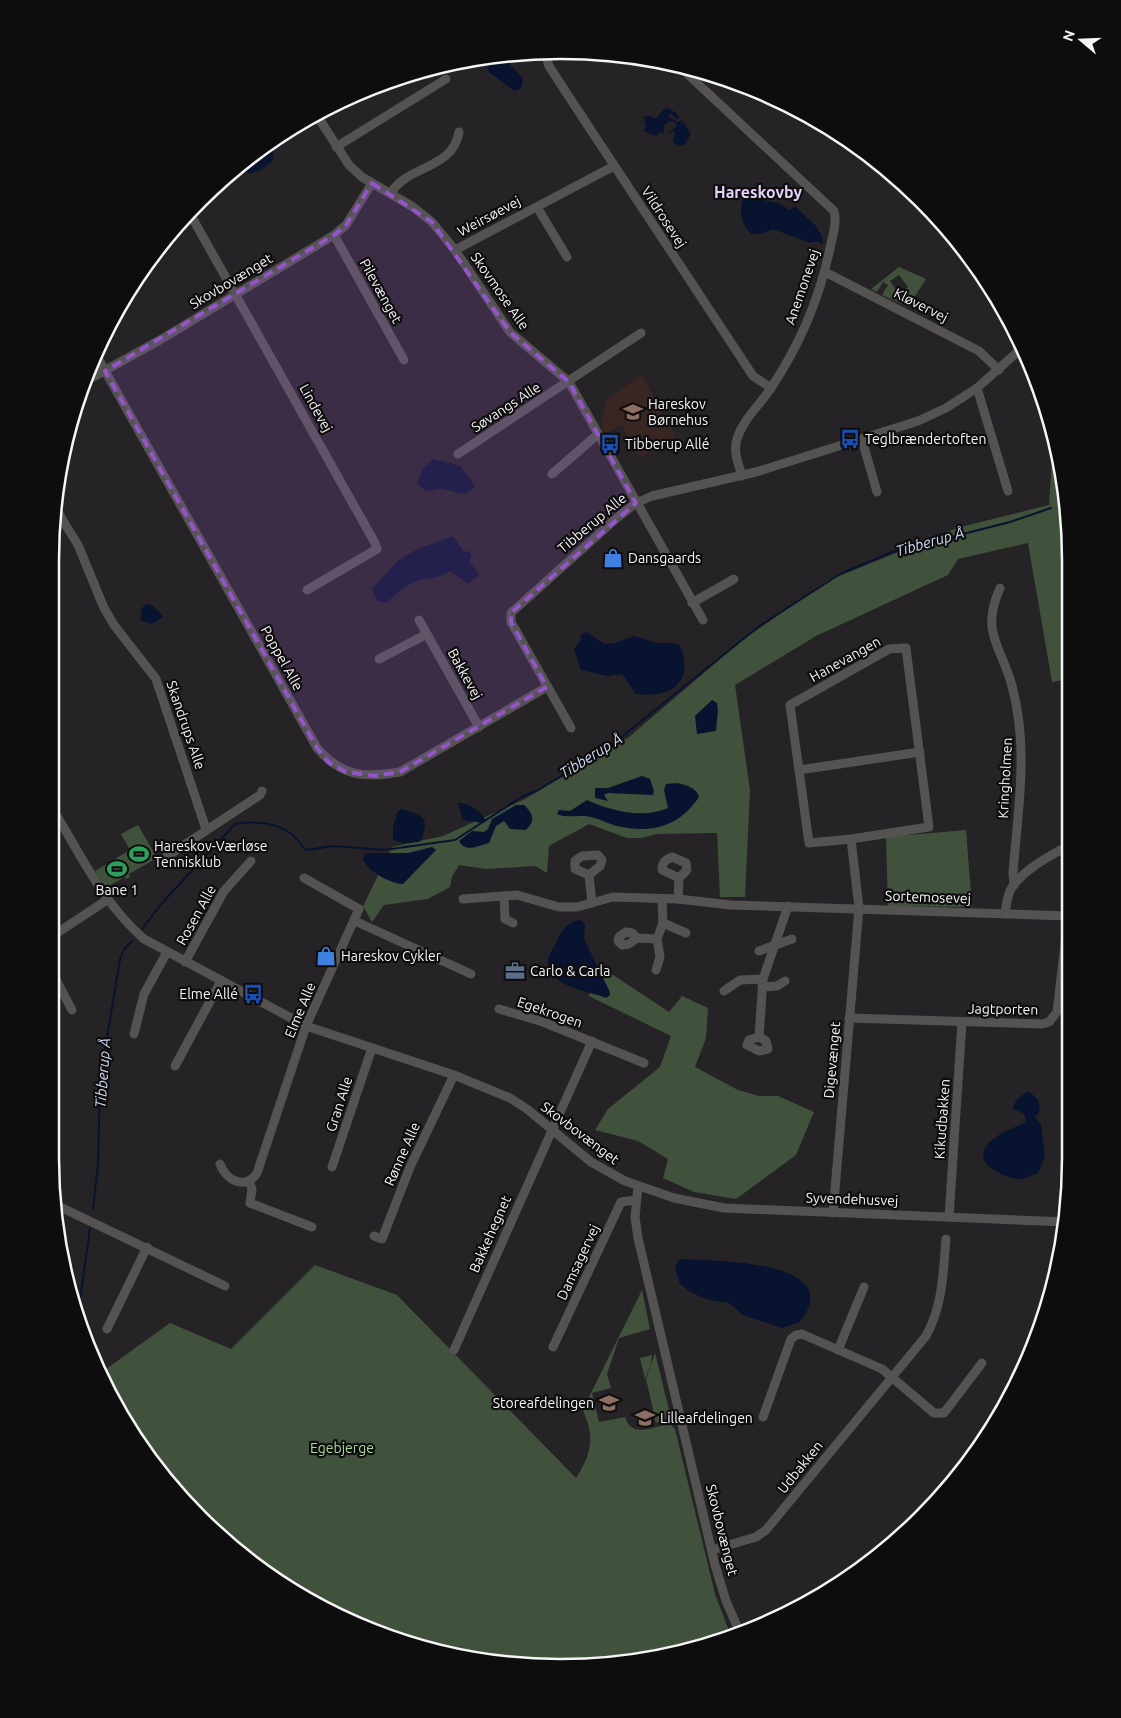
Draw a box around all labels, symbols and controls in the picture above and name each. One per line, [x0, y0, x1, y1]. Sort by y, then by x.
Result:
north arrow [1056, 15, 1106, 65]
text: N [1059, 28, 1078, 43]
street label: Vildrosevej [638, 183, 690, 251]
district label: Hareskovby [714, 183, 802, 201]
street label: Weirsøevej [455, 193, 523, 239]
street label: Anemonevej [782, 247, 822, 327]
street label: Skovmose Alle [467, 249, 533, 333]
street label: Skovbovænget [187, 250, 276, 312]
street label: Pilevænget [357, 256, 406, 326]
street label: Kløvervej [891, 285, 951, 325]
street label: Søvangs Alle [469, 379, 543, 435]
street label: Lindevej [296, 381, 336, 435]
place label: Hareskov Børnehus [648, 396, 708, 428]
school or university icon: Hareskov Børnehus [622, 401, 644, 423]
bus stop icon: Teglbrændertoften [839, 428, 861, 450]
place label: Teglbrændertoften [865, 431, 986, 447]
bus stop icon: Tibberup Allé [599, 433, 621, 455]
place label: Tibberup Allé [625, 436, 709, 452]
street label: Tibberup Alle [555, 490, 629, 556]
water label: Tibberup Å [894, 524, 966, 559]
shop icon: Dansgaards [602, 547, 624, 569]
place label: Dansgaards [628, 550, 701, 566]
street label: Poppel Alle [258, 623, 306, 693]
street label: Hanevangen [807, 633, 883, 685]
street label: Bakkevej [445, 646, 485, 702]
street label: Skandrups Alle [163, 679, 209, 771]
water label: Tibberup Å [556, 730, 625, 782]
street label: Kringholmen [995, 737, 1015, 819]
place label: Hareskov-Værløse Tennisklub [154, 838, 267, 870]
sports icon: Hareskov-Værløse Tennisklub [128, 843, 150, 865]
sports icon: Bane 1 [106, 858, 128, 880]
place label: Bane 1 [96, 882, 138, 898]
street label: Rosen Alle [173, 882, 219, 948]
street label: Sortemosevej [885, 888, 971, 906]
shop icon: Hareskov Cykler [315, 945, 337, 967]
place label: Hareskov Cykler [341, 948, 442, 964]
office icon: Carlo & Carla [504, 960, 526, 982]
place label: Carlo & Carla [530, 963, 611, 979]
street label: Elme Alle [281, 980, 319, 1040]
bus stop icon: Elme Allé [242, 983, 264, 1005]
place label: Elme Allé [179, 986, 238, 1002]
street label: Egekrogen [515, 993, 585, 1031]
street label: Jagtporten [968, 1000, 1038, 1018]
street label: Digevænget [821, 1020, 843, 1099]
water label: Tibberup Å [92, 1037, 113, 1109]
street label: Gran Alle [323, 1074, 355, 1134]
street label: Kikudbakken [931, 1078, 953, 1160]
street label: Skovbovænget [538, 1098, 623, 1168]
street label: Rønne Alle [381, 1120, 423, 1188]
street label: Syvendehusvej [805, 1189, 899, 1209]
street label: Bakkehegnet [466, 1193, 514, 1275]
street label: Damsagervej [553, 1222, 603, 1302]
school or university icon: Storeafdelingen [598, 1392, 620, 1414]
place label: Storeafdelingen [493, 1395, 594, 1411]
school or university icon: Lilleafdelingen [634, 1407, 656, 1429]
place label: Lilleafdelingen [660, 1410, 753, 1426]
street label: Udbakken [774, 1438, 826, 1496]
park label: Egebjerge [310, 1440, 374, 1456]
street label: Skovbovænget [703, 1483, 741, 1578]

